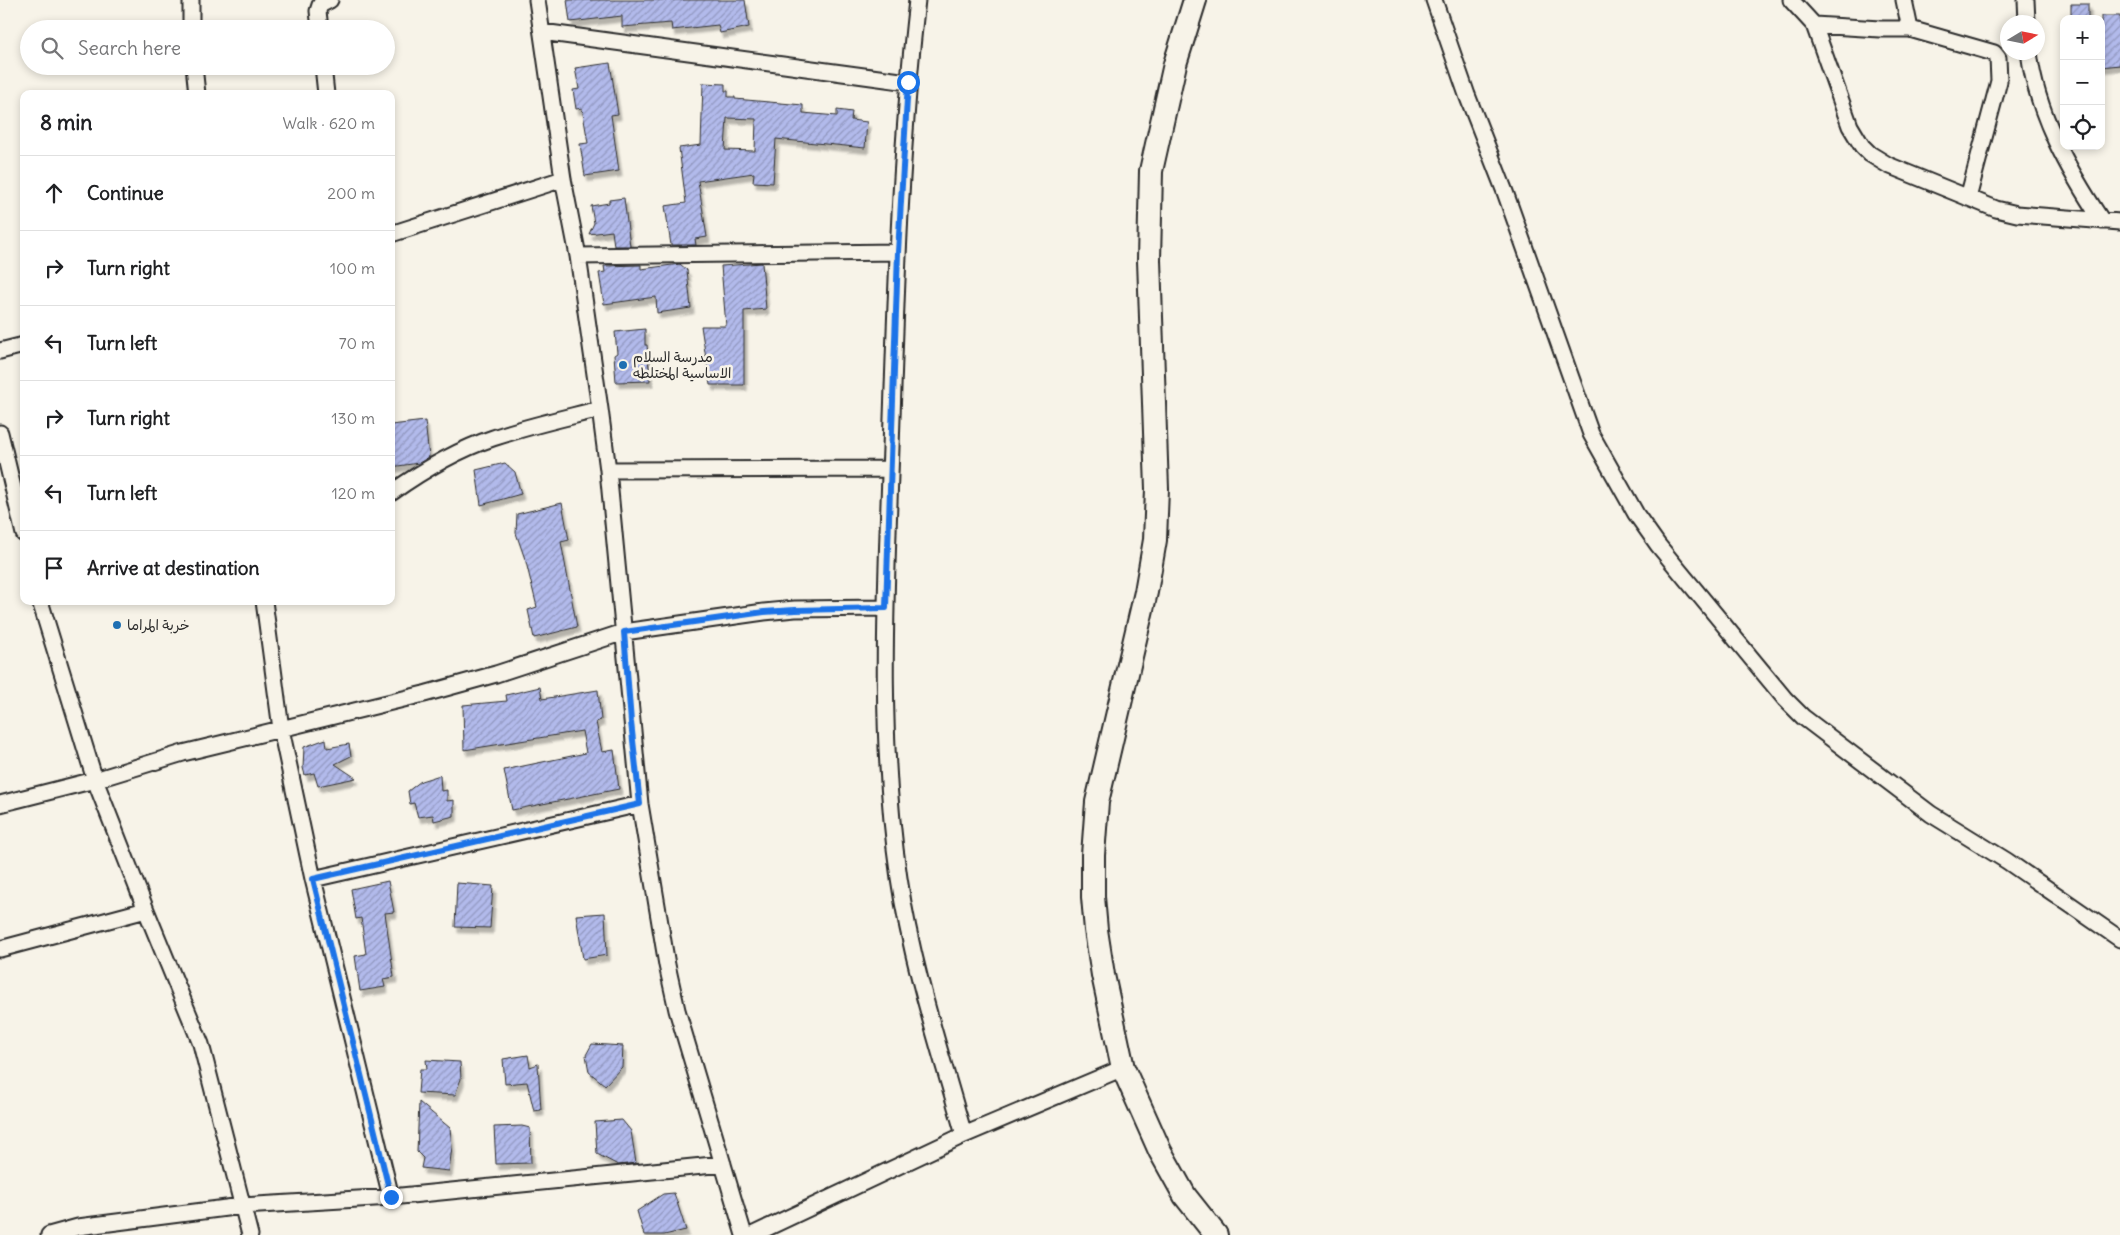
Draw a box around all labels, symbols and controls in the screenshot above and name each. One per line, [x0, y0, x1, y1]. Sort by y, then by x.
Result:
north arrow [2000, 15, 2045, 60]
map controls [2060, 15, 2105, 150]
button: + [2060, 15, 2105, 60]
search box [20, 20, 395, 75]
icon: search [38, 34, 66, 62]
text: Search here [78, 36, 181, 60]
button: − [2060, 60, 2105, 105]
route start [897, 71, 920, 94]
button: locate [2060, 105, 2105, 150]
text: 8 min [40, 109, 92, 136]
text: Walk · 620 m [283, 113, 375, 133]
icon: ahead [40, 179, 68, 207]
text: Continue [87, 181, 164, 205]
text: 200 m [327, 183, 375, 203]
icon: right [40, 254, 68, 282]
text: Turn right [87, 256, 170, 280]
text: 100 m [330, 258, 375, 278]
icon: left [40, 329, 68, 357]
text: Turn left [87, 331, 157, 355]
text: 70 m [339, 333, 375, 353]
place label: مدرسة السلام الاساسية المختلطه [633, 348, 731, 382]
marker: مدرسة السلام الاساسية المختلطه [617, 359, 629, 371]
icon: right [40, 404, 68, 432]
text: Turn right [87, 406, 170, 430]
text: 130 m [331, 408, 375, 428]
icon: left [40, 479, 68, 507]
text: Turn left [87, 481, 157, 505]
text: 120 m [332, 483, 375, 503]
icon: arrive [40, 554, 68, 582]
text: Arrive at destination [87, 556, 260, 580]
place label: خربة المراما [127, 616, 190, 634]
marker: خربة المراما [111, 619, 123, 631]
route end [380, 1186, 403, 1209]

